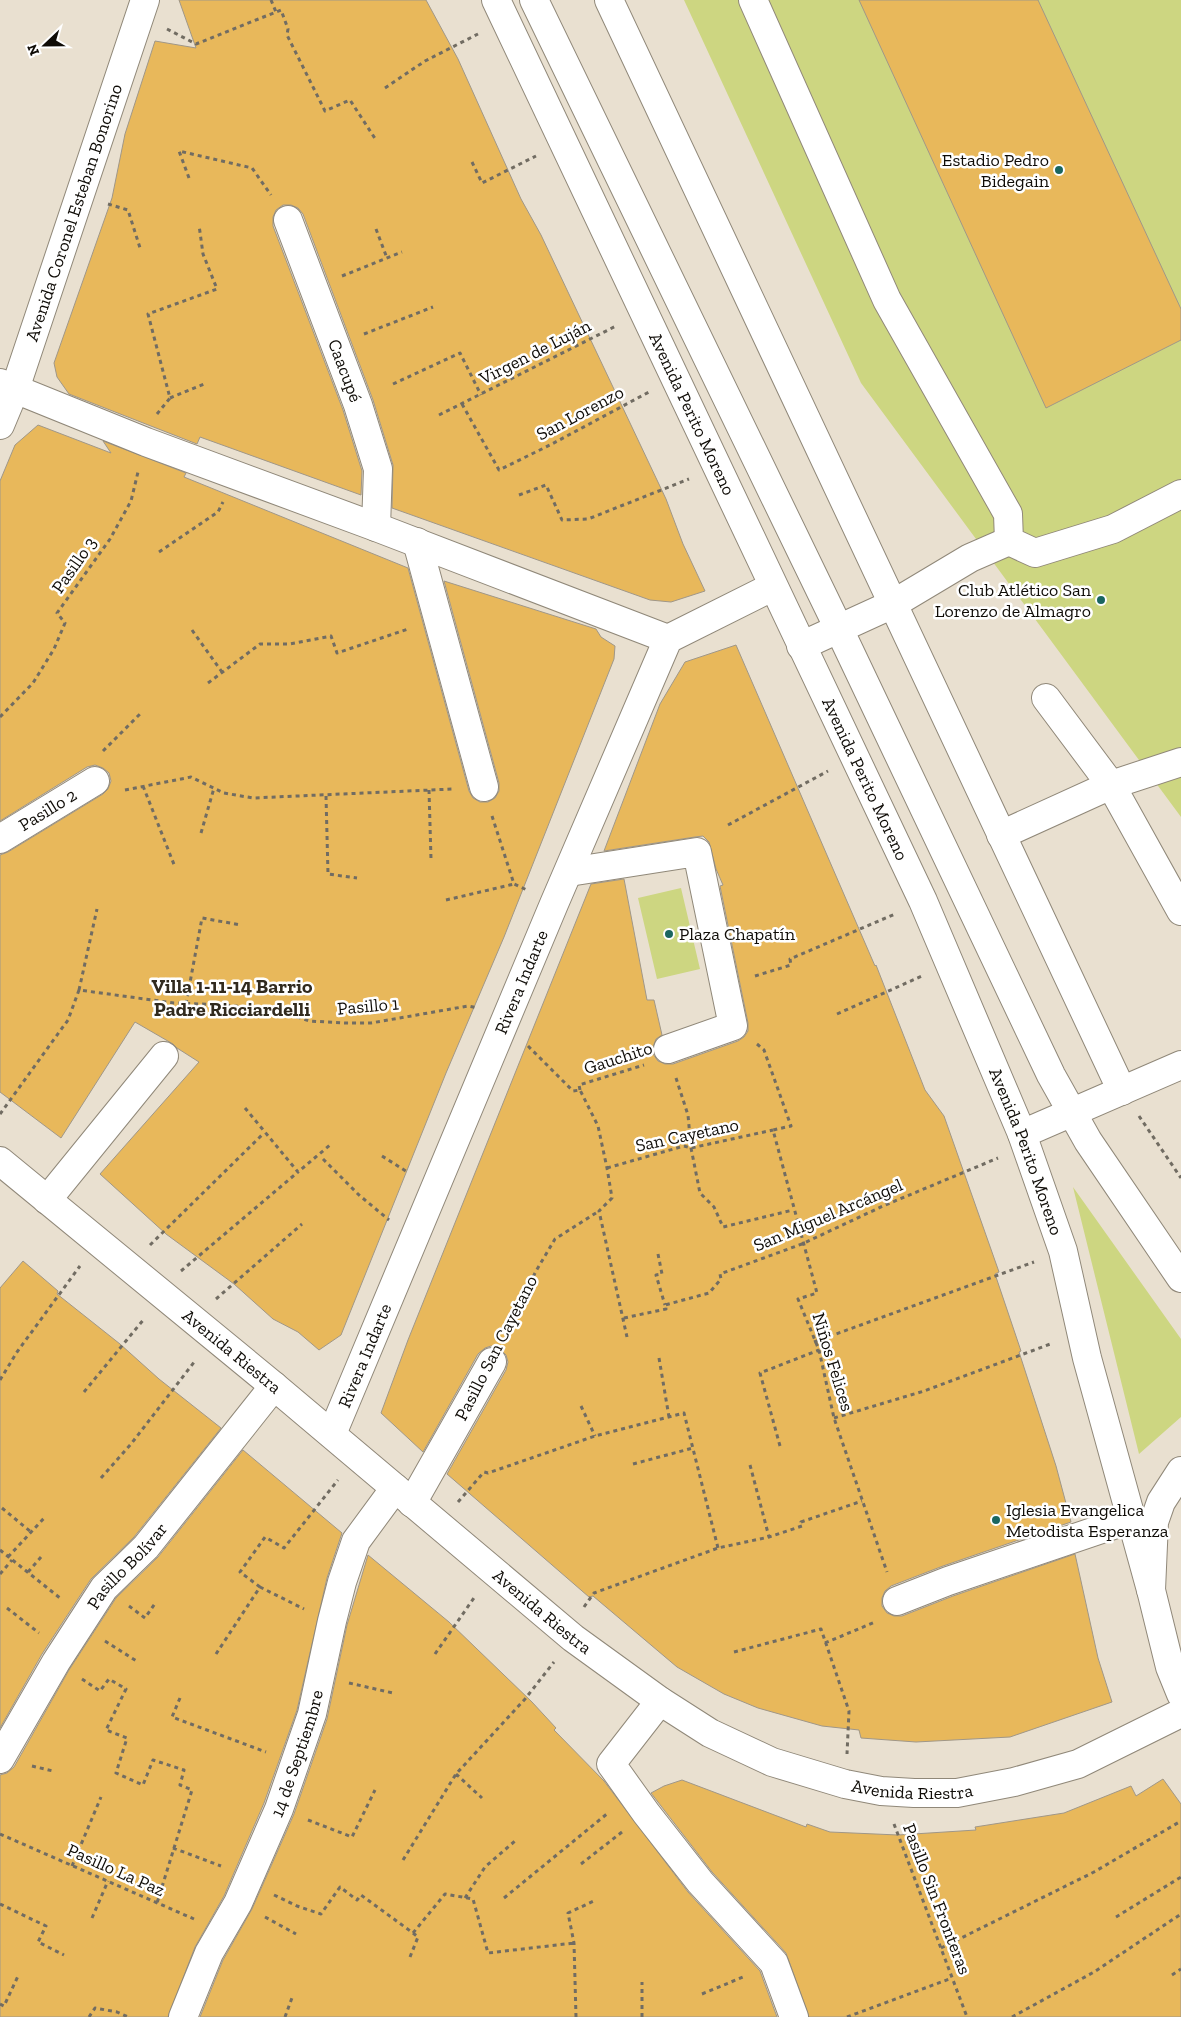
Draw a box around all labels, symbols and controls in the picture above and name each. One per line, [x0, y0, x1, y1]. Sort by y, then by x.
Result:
north arrow [20, 20, 70, 70]
text: N [23, 41, 43, 58]
street label: Avenida Coronel Esteban Bonorino [21, 81, 127, 344]
place label: Estadio Pedro Bidegain [942, 149, 1050, 192]
marker: Estadio Pedro Bidegain [1053, 164, 1065, 176]
street label: Virgen de Luján [475, 314, 595, 390]
street label: Avenida Perito Moreno [644, 329, 740, 499]
street label: Caacupé [323, 336, 367, 405]
street label: San Lorenzo [533, 381, 627, 445]
street label: Pasillo 3 [47, 533, 101, 597]
place label: Club Atlético San Lorenzo de Almagro [935, 579, 1092, 622]
marker: Club Atlético San Lorenzo de Almagro [1095, 594, 1107, 606]
street label: Avenida Perito Moreno [817, 694, 913, 864]
street label: Pasillo 2 [15, 784, 81, 836]
place label: Plaza Chapatín [679, 923, 796, 945]
street label: Rivera Indarte [490, 927, 553, 1038]
marker: Plaza Chapatín [663, 928, 675, 940]
district label: Villa 1-11-14 Barrio Padre Ricciardelli [152, 974, 313, 1021]
street label: Pasillo 1 [336, 992, 400, 1020]
street label: Gauchito [581, 1037, 655, 1079]
street label: Avenida Perito Moreno [984, 1064, 1068, 1238]
street label: San Cayetano [633, 1113, 741, 1157]
street label: San Miguel Arcángel [750, 1174, 906, 1256]
street label: Pasillo San Cayetano [450, 1272, 542, 1424]
street label: Rivera Indarte [333, 1300, 396, 1411]
street label: Avenida Riestra [178, 1304, 286, 1399]
street label: Niños Felices [808, 1310, 858, 1414]
place label: Iglesia Evangelica Metodista Esperanza [1006, 1499, 1169, 1542]
marker: Iglesia Evangelica Metodista Esperanza [990, 1514, 1002, 1526]
street label: Pasillo Bolívar [82, 1518, 172, 1613]
street label: Avenida Riestra [488, 1564, 596, 1659]
street label: 14 de Septiembre [266, 1688, 328, 1820]
street label: Avenida Riestra [850, 1775, 975, 1804]
street label: Pasillo Sin Fronteras [898, 1820, 976, 1978]
street label: Pasillo La Paz [64, 1839, 168, 1901]

